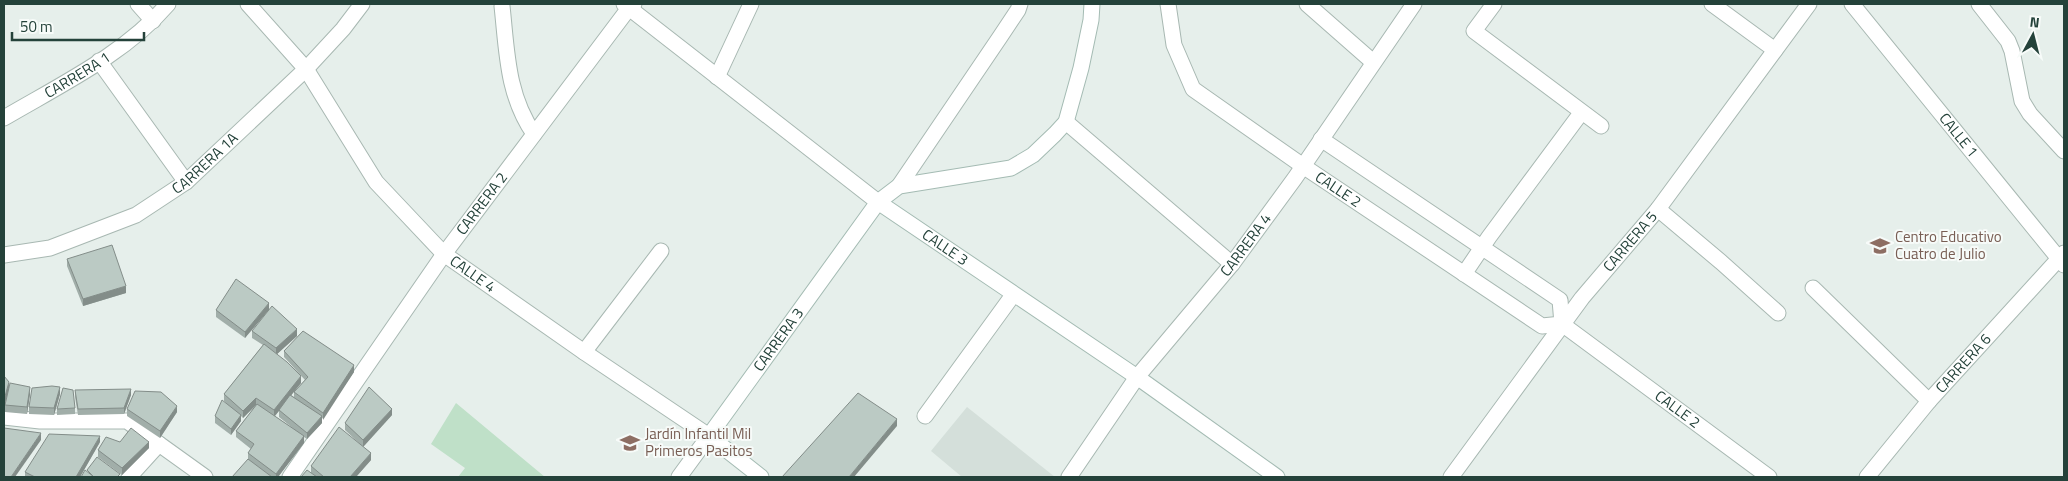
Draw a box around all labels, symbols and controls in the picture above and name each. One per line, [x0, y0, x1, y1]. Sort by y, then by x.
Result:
scale bar [12, 10, 145, 42]
north arrow [2008, 10, 2058, 60]
text: N [2029, 11, 2041, 33]
text: 50 m [20, 15, 53, 38]
street label: CARRERA 1 [40, 46, 115, 104]
street label: CALLE 1 [1934, 108, 1984, 162]
street label: CARRERA 1A [167, 127, 243, 199]
street label: CALLE 2 [1311, 165, 1366, 213]
street label: CARRERA 2 [450, 167, 513, 240]
street label: CARRERA 5 [1597, 206, 1662, 277]
street label: CARRERA 4 [1214, 208, 1277, 281]
street label: CALLE 3 [918, 223, 973, 271]
place label: Centro Educativo Cuatro de Julio [1895, 225, 2002, 265]
school or university icon: Centro Educativo Cuatro de Julio [1869, 235, 1891, 257]
street label: CALLE 4 [445, 249, 501, 298]
street label: CARRERA 3 [747, 303, 809, 376]
street label: CARRERA 6 [1930, 328, 1996, 398]
street label: CALLE 2 [1650, 384, 1705, 434]
place label: Jardín Infantil Mil Primeros Pasitos [645, 422, 753, 462]
school or university icon: Jardín Infantil Mil Primeros Pasitos [619, 432, 641, 454]

